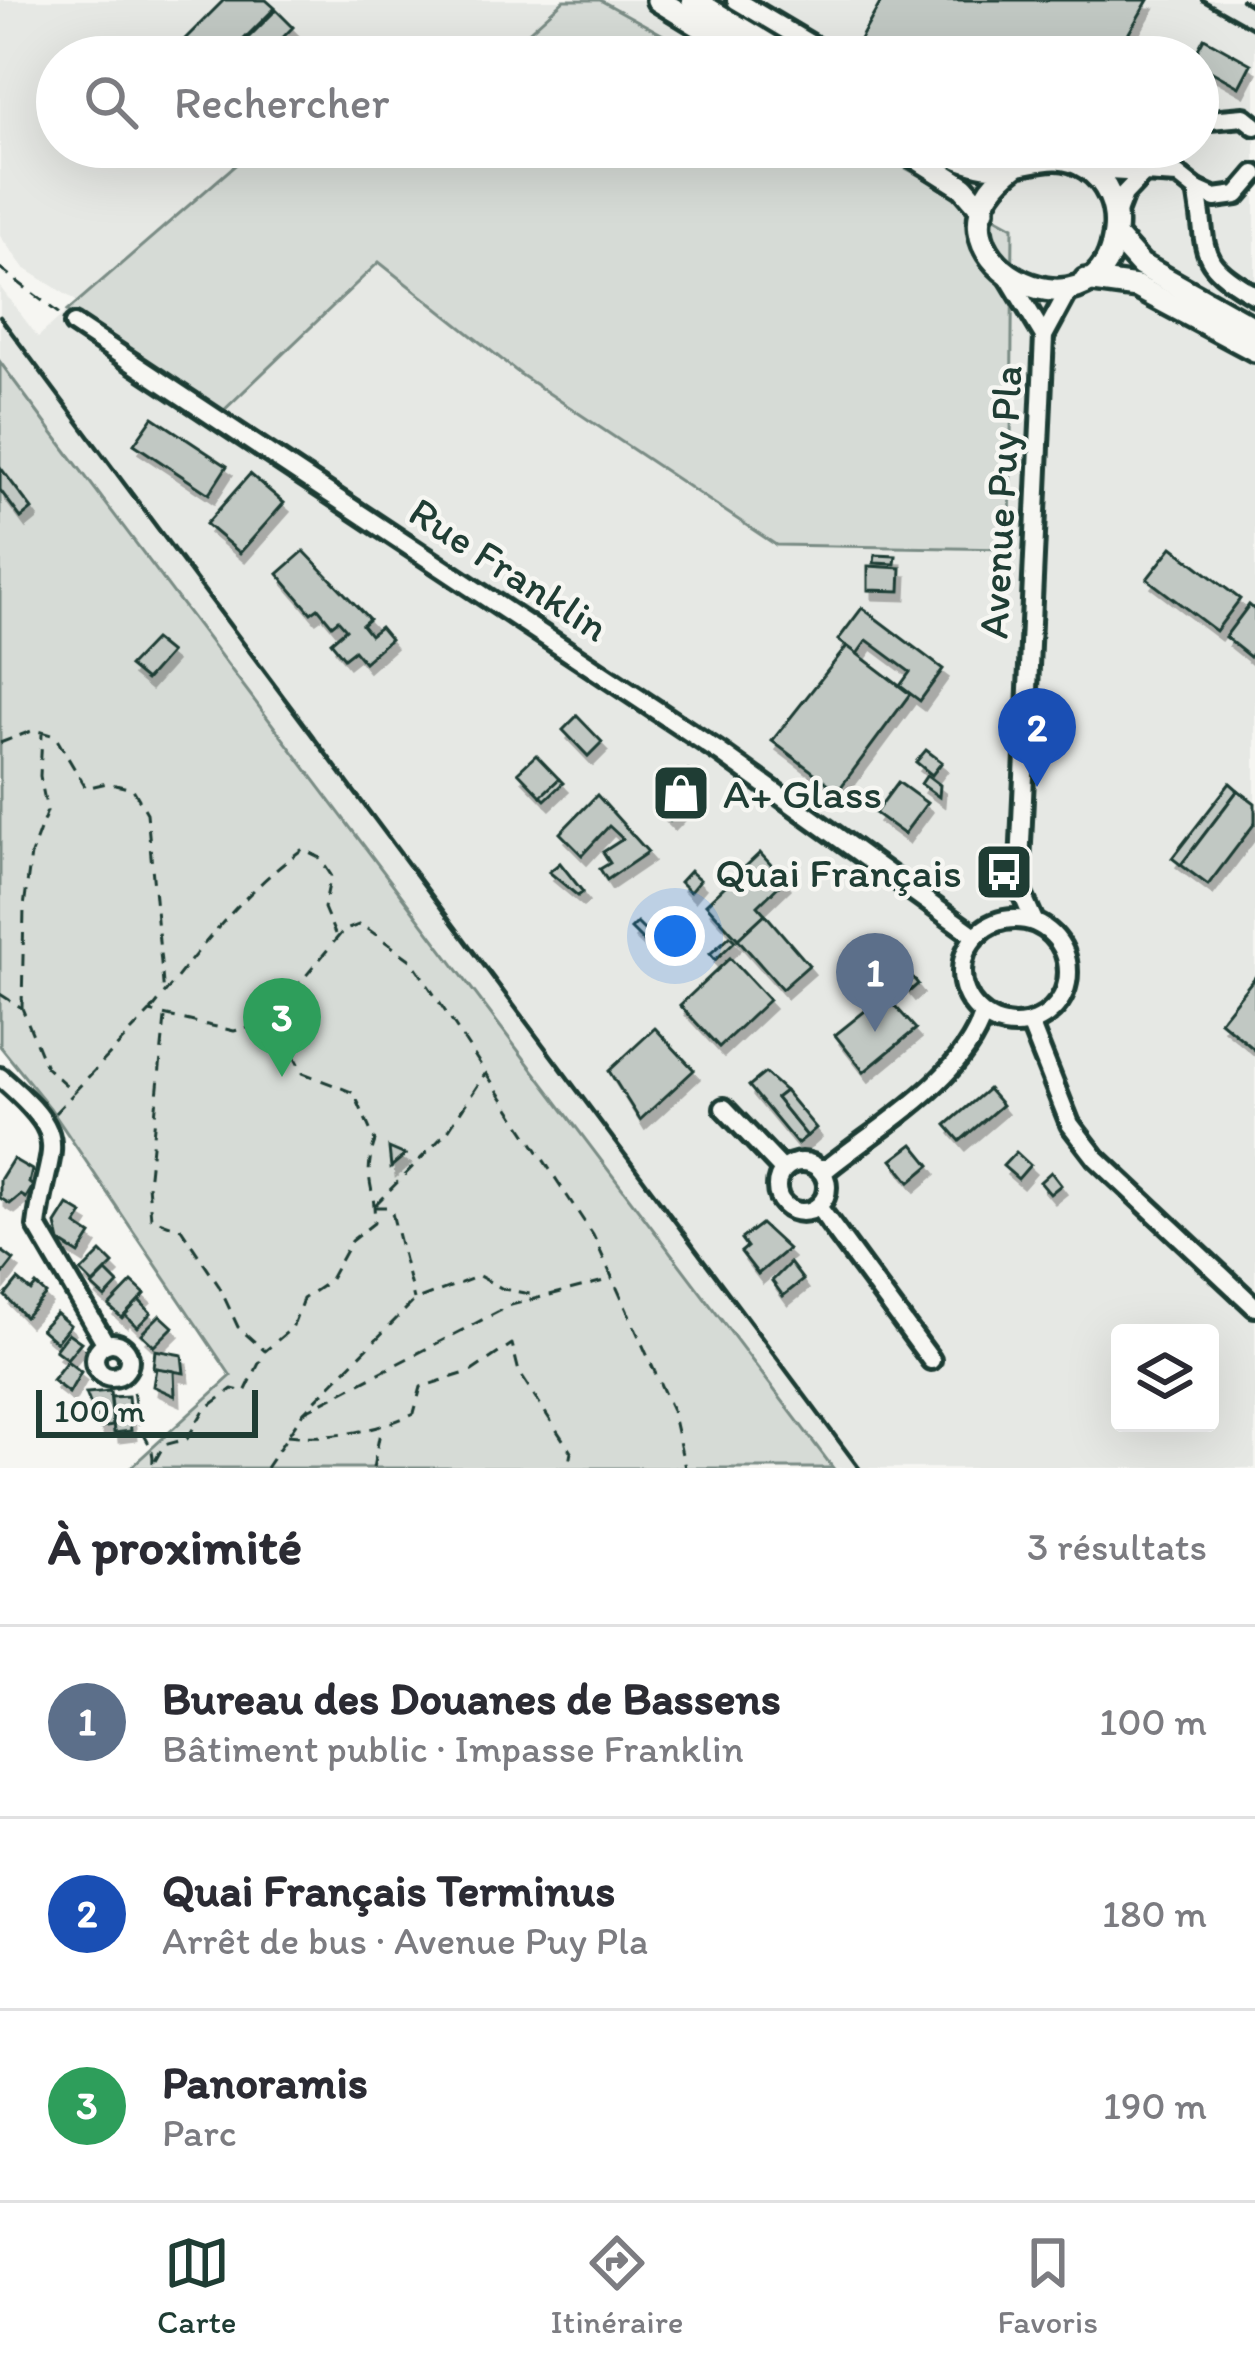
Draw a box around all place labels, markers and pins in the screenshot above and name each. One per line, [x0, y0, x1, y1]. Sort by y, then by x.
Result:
pin: 2 [998, 688, 1076, 787]
shop icon: A+ Glass [650, 762, 712, 824]
place label: A+ Glass [723, 768, 882, 819]
bus stop icon: Quai Français [973, 841, 1035, 903]
place label: Quai Français [715, 847, 962, 898]
pin: 1 [836, 933, 914, 1032]
pin: 3 [243, 978, 321, 1077]

